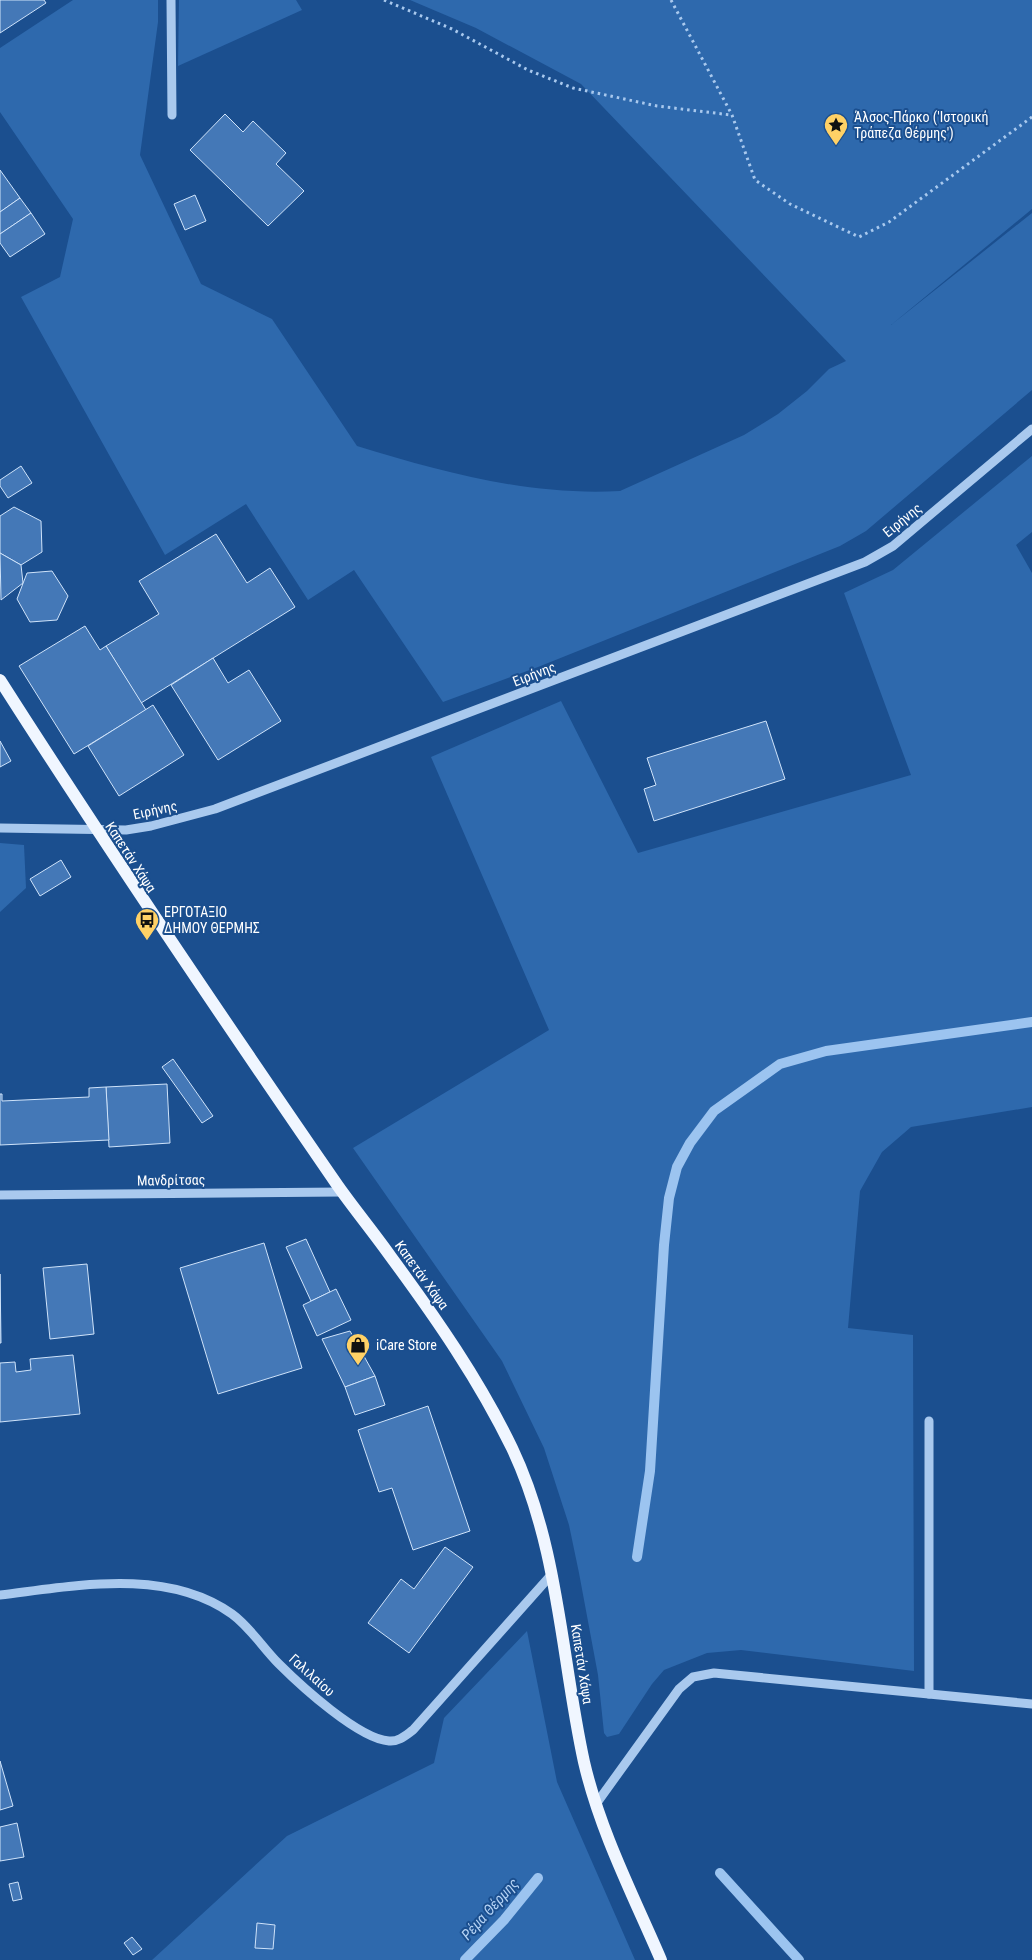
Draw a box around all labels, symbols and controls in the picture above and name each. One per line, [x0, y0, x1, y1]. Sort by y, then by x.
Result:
place label: Άλσος-Πάρκο ('Ιστορική Τράπεζα Θέρμης') [854, 109, 989, 142]
place icon: Άλσος-Πάρκο ('Ιστορική Τράπεζα Θέρμης') [823, 112, 849, 146]
street label: Ειρήνης [880, 500, 924, 540]
street label: Ειρήνης [510, 659, 558, 689]
street label: Ειρήνης [131, 798, 179, 822]
street label: Καπετάν Χάψα [101, 819, 160, 896]
place label: ΕΡΓΟΤΑΞΙΟ ΔΗΜΟΥ ΘΕΡΜΗΣ [164, 904, 260, 936]
bus stop icon: ΕΡΓΟΤΑΞΙΟ ΔΗΜΟΥ ΘΕΡΜΗΣ [134, 907, 160, 941]
street label: Μανδρίτσας [137, 1171, 205, 1189]
street label: Καπετάν Χάψα [391, 1238, 452, 1313]
shop icon: iCare Store [345, 1332, 371, 1366]
place label: iCare Store [376, 1337, 437, 1353]
street label: Καπετάν Χάψα [567, 1623, 596, 1705]
street label: Γαλιλαίου [286, 1651, 338, 1700]
water label: Ρέμα Θέρμης [458, 1874, 523, 1944]

